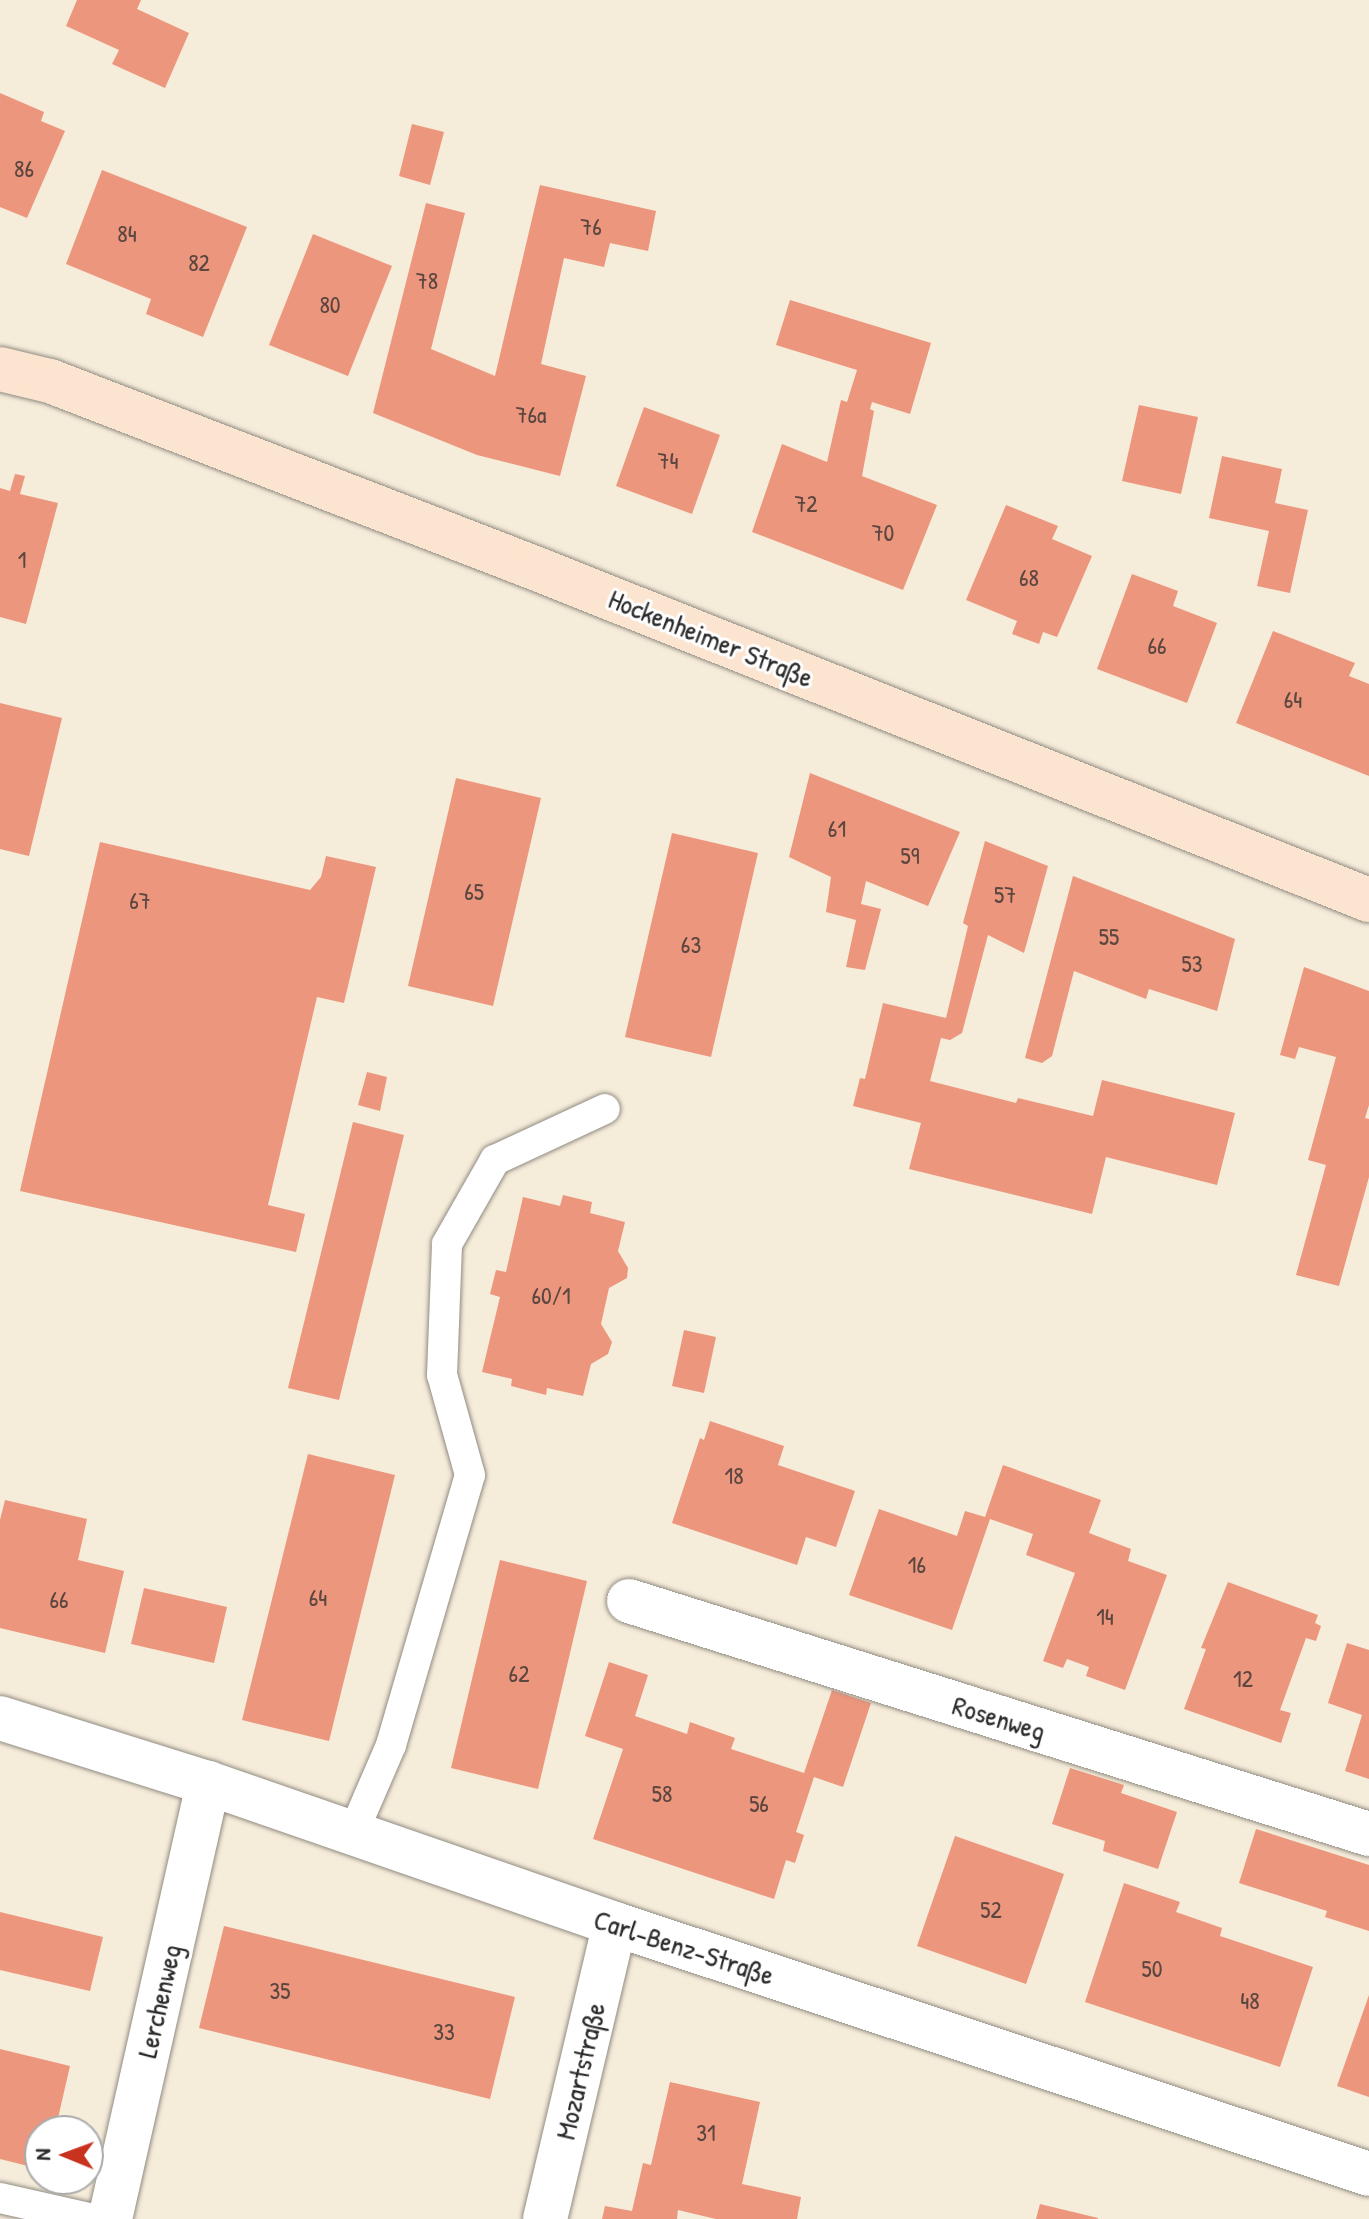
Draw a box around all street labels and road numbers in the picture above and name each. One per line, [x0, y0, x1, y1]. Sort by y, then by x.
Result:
street label: Hockenheimer Straße [604, 582, 818, 694]
street label: Rosenweg [949, 1688, 1049, 1748]
street label: Carl-Benz-Straße [590, 1902, 778, 1992]
street label: Lerchenweg [130, 1941, 188, 2061]
street label: Mozartstraße [548, 1999, 612, 2143]

